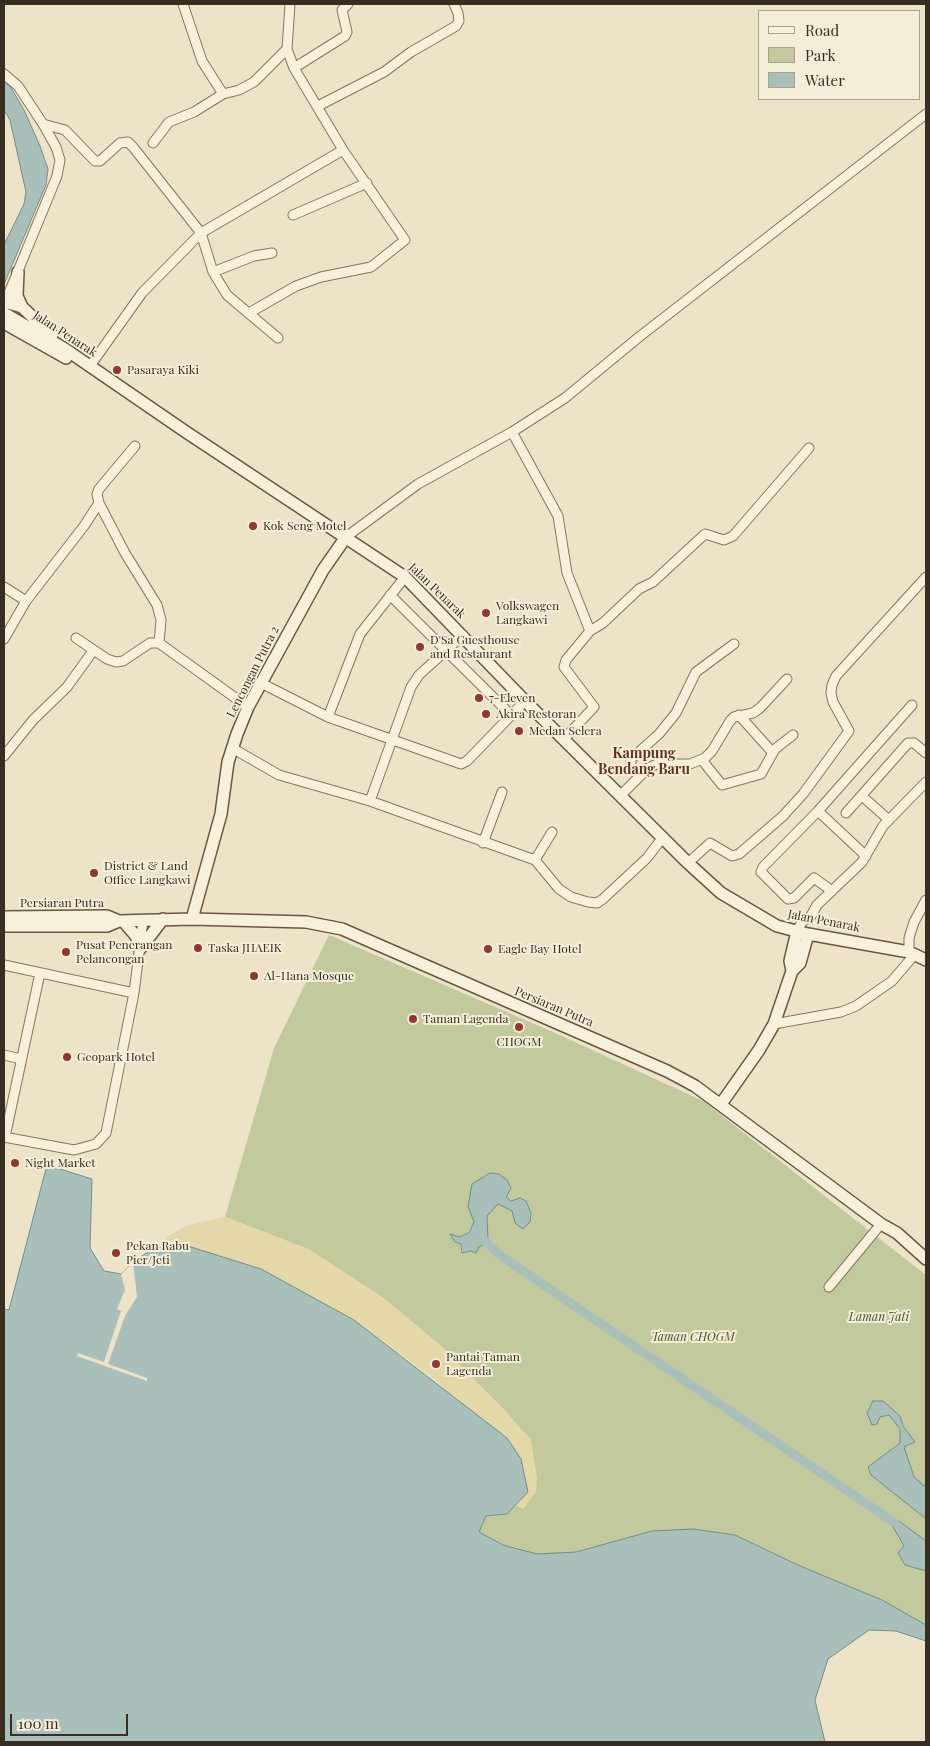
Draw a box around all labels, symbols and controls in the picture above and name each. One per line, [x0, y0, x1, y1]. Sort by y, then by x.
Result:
legend [758, 10, 920, 100]
text: Road [805, 20, 839, 40]
text: Park [805, 45, 836, 65]
text: Water [805, 70, 845, 90]
street label: Jalan Penarak [30, 308, 100, 360]
place label: Pasaraya Kiki [127, 363, 199, 377]
marker: Pasaraya Kiki [111, 364, 123, 376]
place label: Kok Seng Motel [263, 519, 346, 533]
marker: Kok Seng Motel [247, 520, 259, 532]
street label: Jalan Penarak [406, 560, 468, 622]
place label: Volkswagen Langkawi [496, 599, 559, 627]
marker: Volkswagen Langkawi [480, 607, 492, 619]
street label: Lencongan Putra 2 [224, 624, 282, 720]
place label: D'Sa Guesthouse and Restaurant [430, 633, 520, 661]
marker: D'Sa Guesthouse and Restaurant [414, 641, 426, 653]
place label: 7-Eleven [489, 691, 535, 705]
marker: 7-Eleven [473, 692, 485, 704]
place label: Akira Restoran [496, 707, 576, 721]
marker: Akira Restoran [480, 708, 492, 720]
place label: Medan Selera [529, 724, 602, 738]
marker: Medan Selera [513, 725, 525, 737]
district label: Kampung Bendang Baru [598, 746, 690, 779]
place label: District & Land Office Langkawi [104, 859, 191, 887]
marker: District & Land Office Langkawi [88, 867, 100, 879]
street label: Persiaran Putra [20, 896, 104, 910]
street label: Jalan Penarak [787, 907, 861, 935]
place label: Pusat Penerangan Pelancongan [76, 938, 172, 966]
place label: Taska JHAEIK [208, 941, 282, 955]
marker: Taska JHAEIK [192, 942, 204, 954]
place label: Eagle Bay Hotel [498, 942, 582, 956]
marker: Eagle Bay Hotel [482, 943, 494, 955]
marker: Pusat Penerangan Pelancongan [60, 946, 72, 958]
place label: Al-Hana Mosque [264, 969, 354, 983]
marker: Al-Hana Mosque [248, 970, 260, 982]
street label: Persiaran Putra [512, 984, 596, 1030]
place label: Taman Lagenda [423, 1012, 508, 1026]
marker: Taman Lagenda [407, 1013, 419, 1025]
marker: CHOGM [513, 1021, 525, 1033]
place label: CHOGM [496, 1035, 542, 1049]
place label: Geopark Hotel [77, 1050, 155, 1064]
marker: Geopark Hotel [61, 1051, 73, 1063]
place label: Night Market [25, 1156, 96, 1170]
marker: Night Market [9, 1157, 21, 1169]
place label: Pekan Rabu Pier/Jeti [126, 1239, 189, 1267]
marker: Pekan Rabu Pier/Jeti [110, 1247, 122, 1259]
park label: Laman Jati [849, 1310, 909, 1324]
park label: Taman CHOGM [651, 1330, 735, 1344]
place label: Pantai Taman Lagenda [446, 1350, 520, 1378]
marker: Pantai Taman Lagenda [430, 1358, 442, 1370]
scale bar [12, 1704, 130, 1736]
text: 100 m [18, 1713, 59, 1733]

